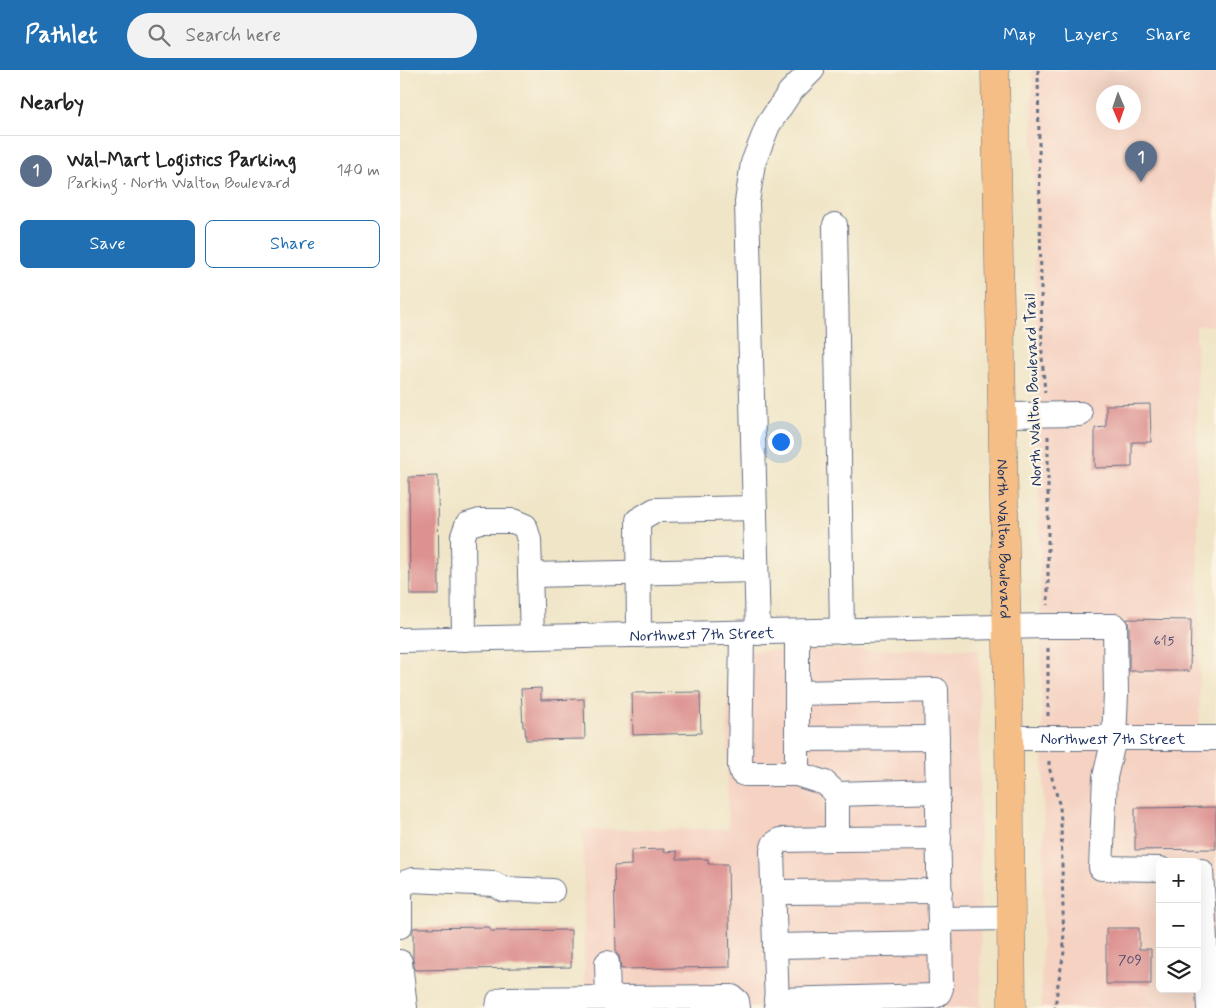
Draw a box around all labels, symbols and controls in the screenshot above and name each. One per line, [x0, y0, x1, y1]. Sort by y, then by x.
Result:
search box [127, 13, 477, 58]
text: Pathlet [25, 20, 97, 51]
icon: search [145, 21, 173, 49]
text: Search here [185, 23, 281, 48]
text: Map [1003, 23, 1036, 47]
text: Layers [1064, 23, 1118, 47]
text: Share [1146, 23, 1191, 47]
north arrow [1096, 85, 1141, 130]
text: Nearby [20, 89, 84, 117]
pin: 1 [1125, 141, 1157, 182]
text: Wal-Mart Logistics Parking [67, 148, 296, 173]
text: 1 [32, 160, 40, 181]
text: 140 m [336, 160, 380, 181]
text: Parking · North Walton Boulevard [67, 173, 290, 194]
button: Save [20, 220, 195, 268]
button: Share [205, 220, 380, 268]
street label: North Walton Boulevard Trail [1020, 293, 1047, 487]
your location [768, 429, 794, 455]
street label: North Walton Boulevard [991, 459, 1016, 619]
street label: Northwest 7th Street [629, 623, 775, 647]
house number: 615 [1154, 632, 1175, 650]
street label: Northwest 7th Street [1041, 729, 1186, 750]
map controls [1156, 858, 1201, 993]
button: + [1156, 858, 1201, 903]
button: − [1156, 903, 1201, 948]
button: layers [1156, 948, 1201, 993]
house number: 709 [1118, 951, 1142, 969]

